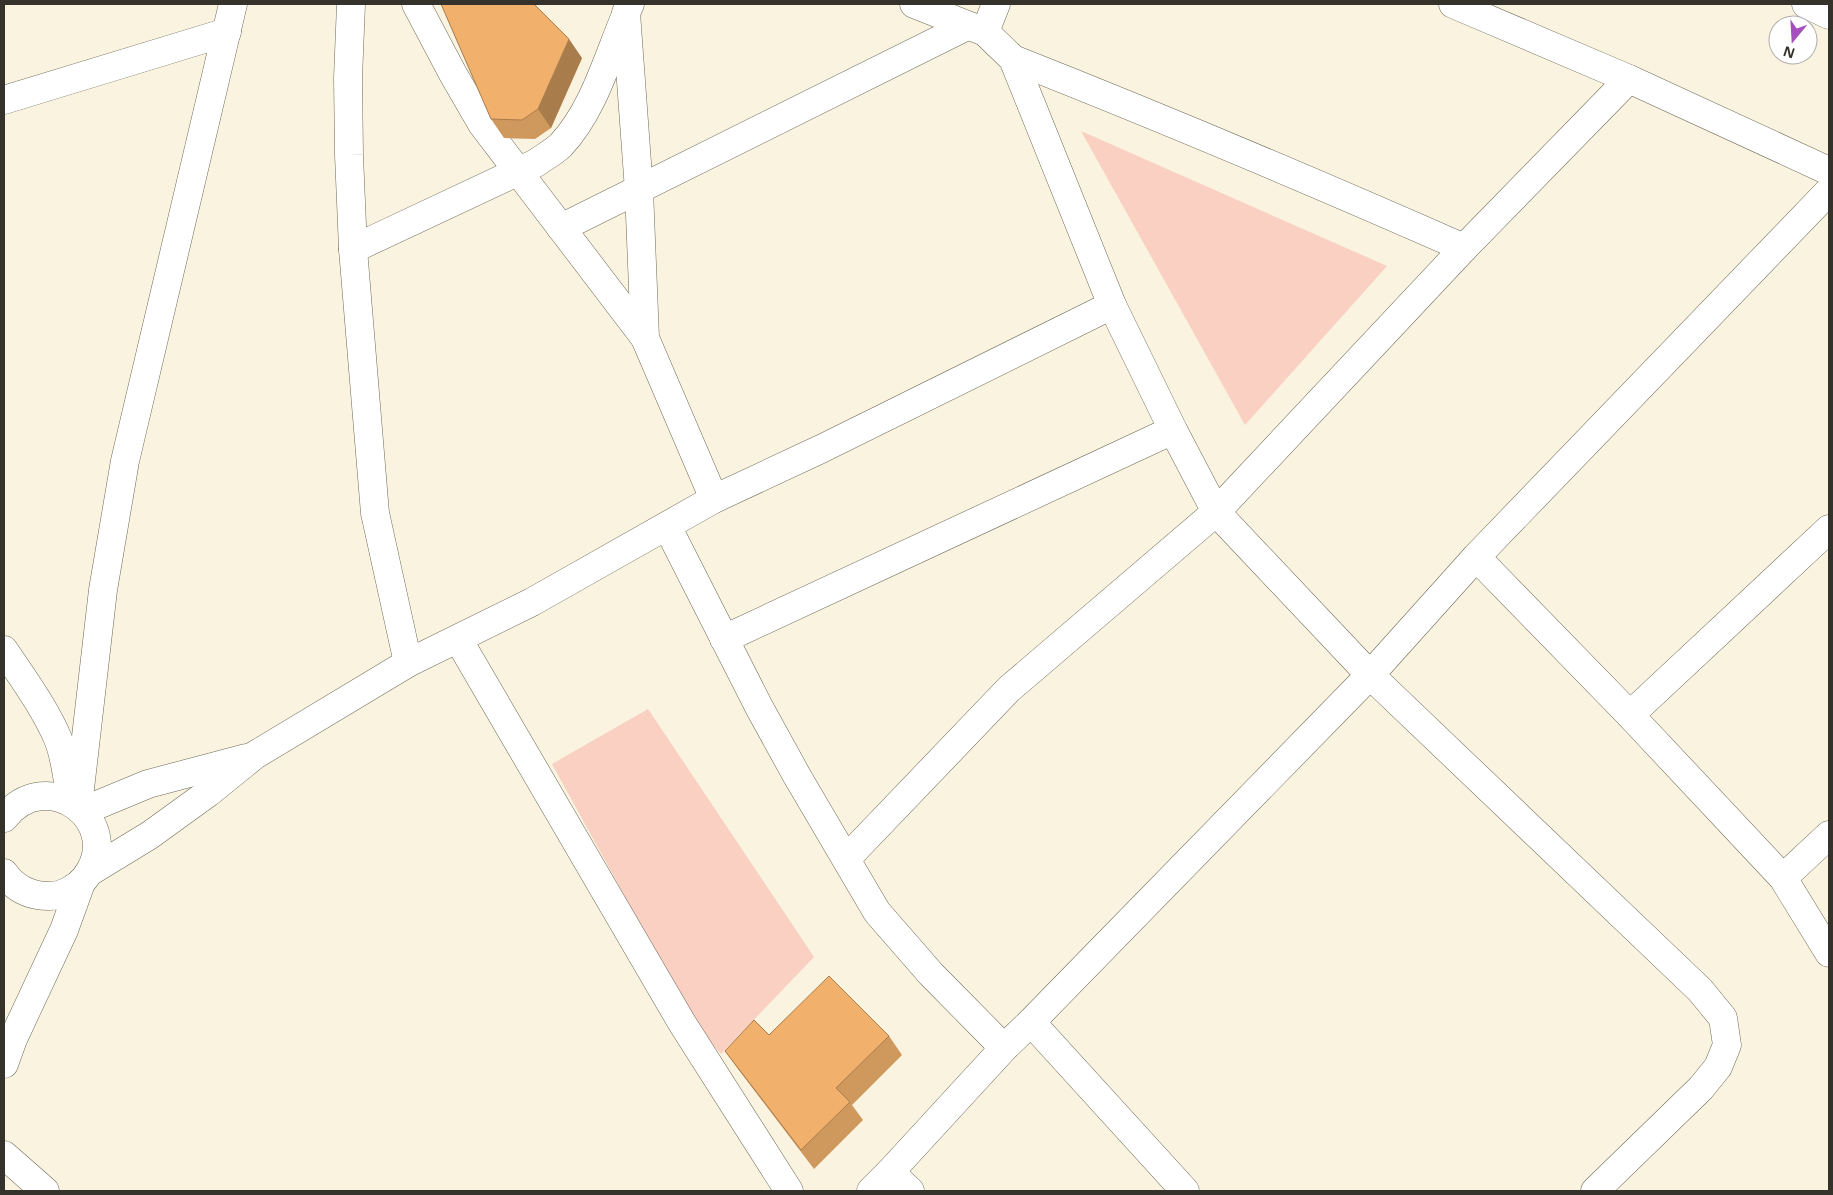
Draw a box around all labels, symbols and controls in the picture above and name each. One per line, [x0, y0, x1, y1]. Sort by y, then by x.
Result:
north arrow [1768, 15, 1818, 65]
text: N [1780, 42, 1797, 64]

